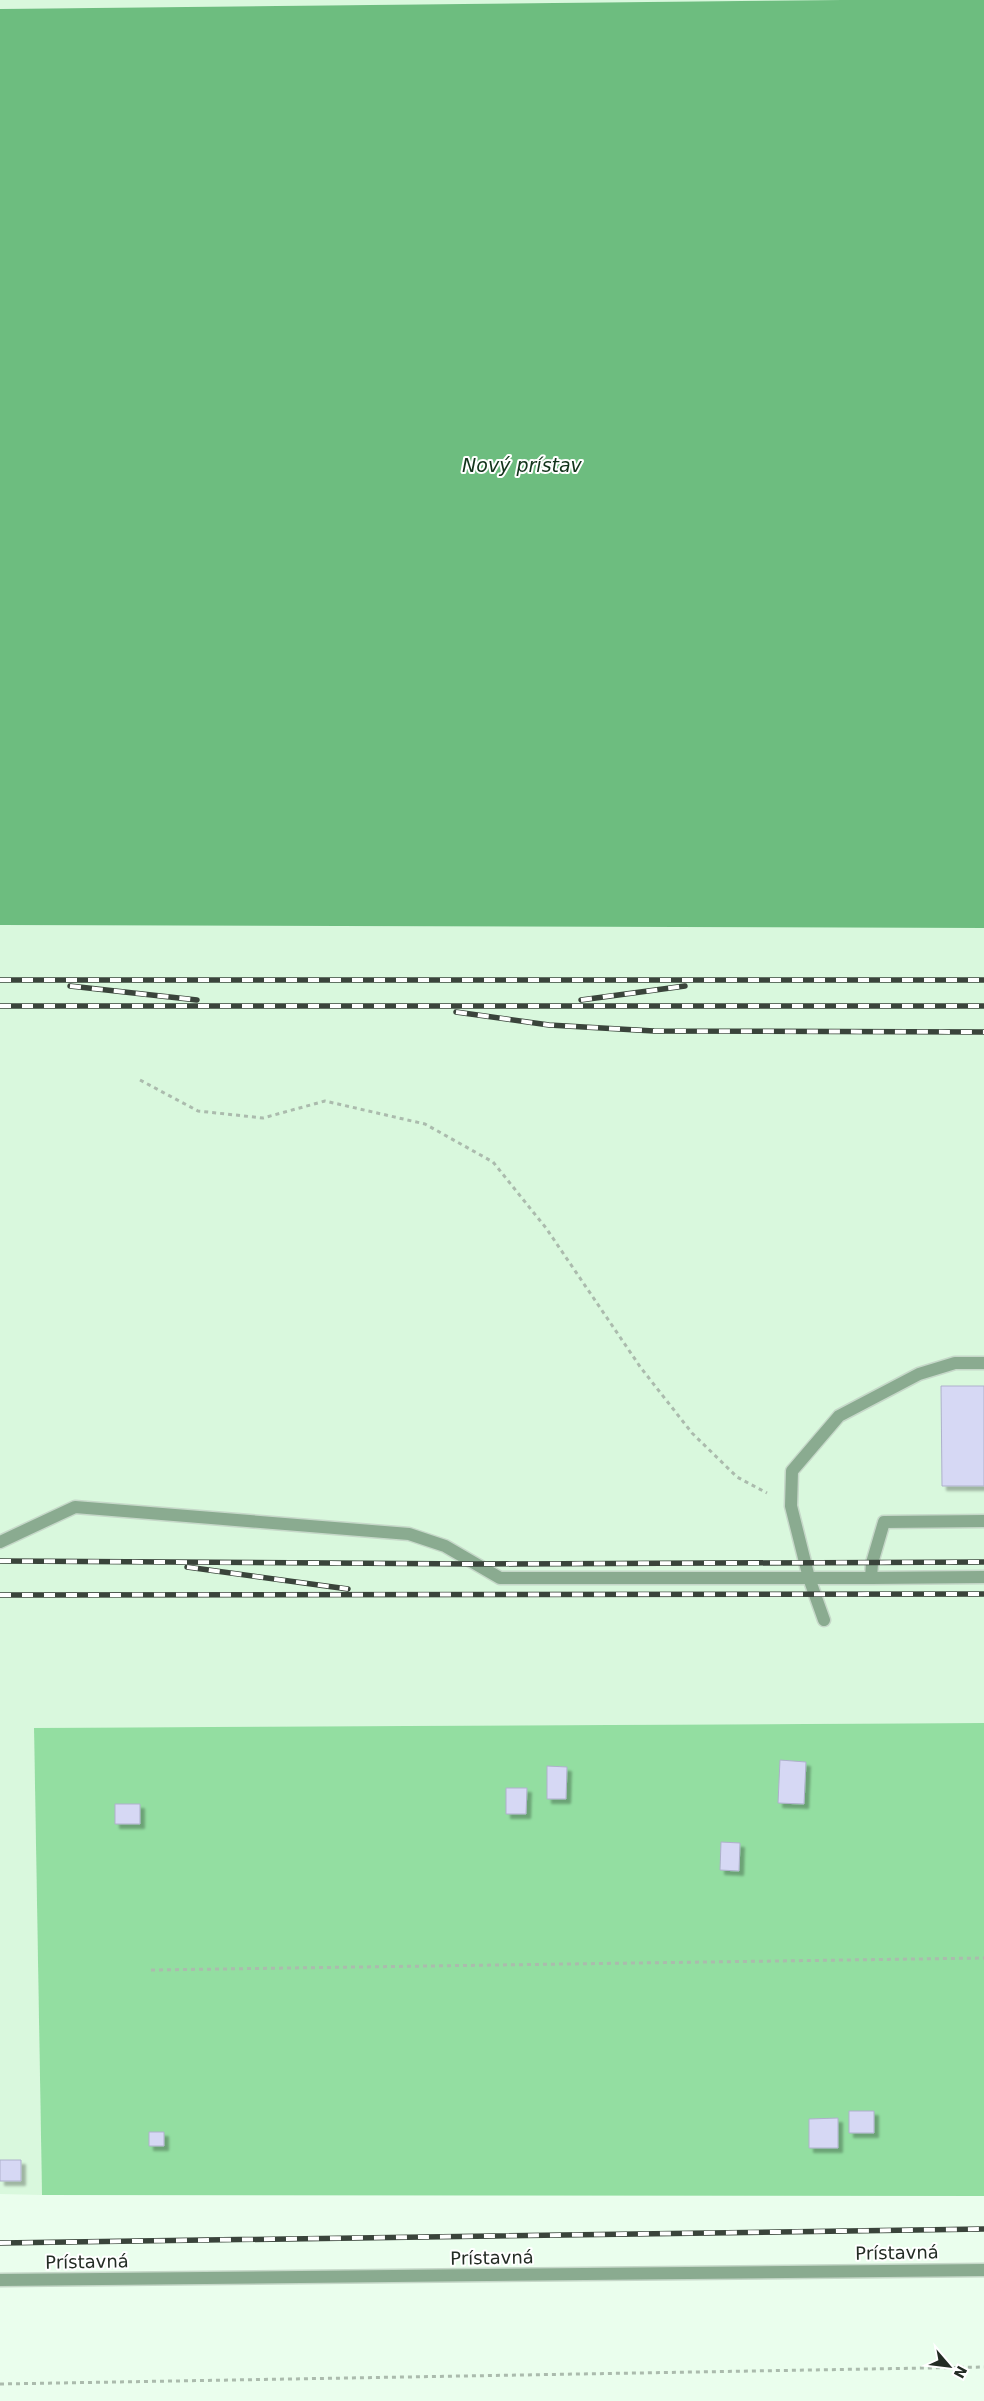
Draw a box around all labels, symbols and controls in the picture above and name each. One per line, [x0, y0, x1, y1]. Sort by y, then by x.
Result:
water label: Nový prístav [462, 454, 583, 476]
street label: Prístavná [855, 2241, 939, 2264]
street label: Prístavná [450, 2246, 534, 2269]
street label: Prístavná [45, 2250, 129, 2273]
north arrow [924, 2341, 974, 2391]
text: N [951, 2363, 970, 2381]

